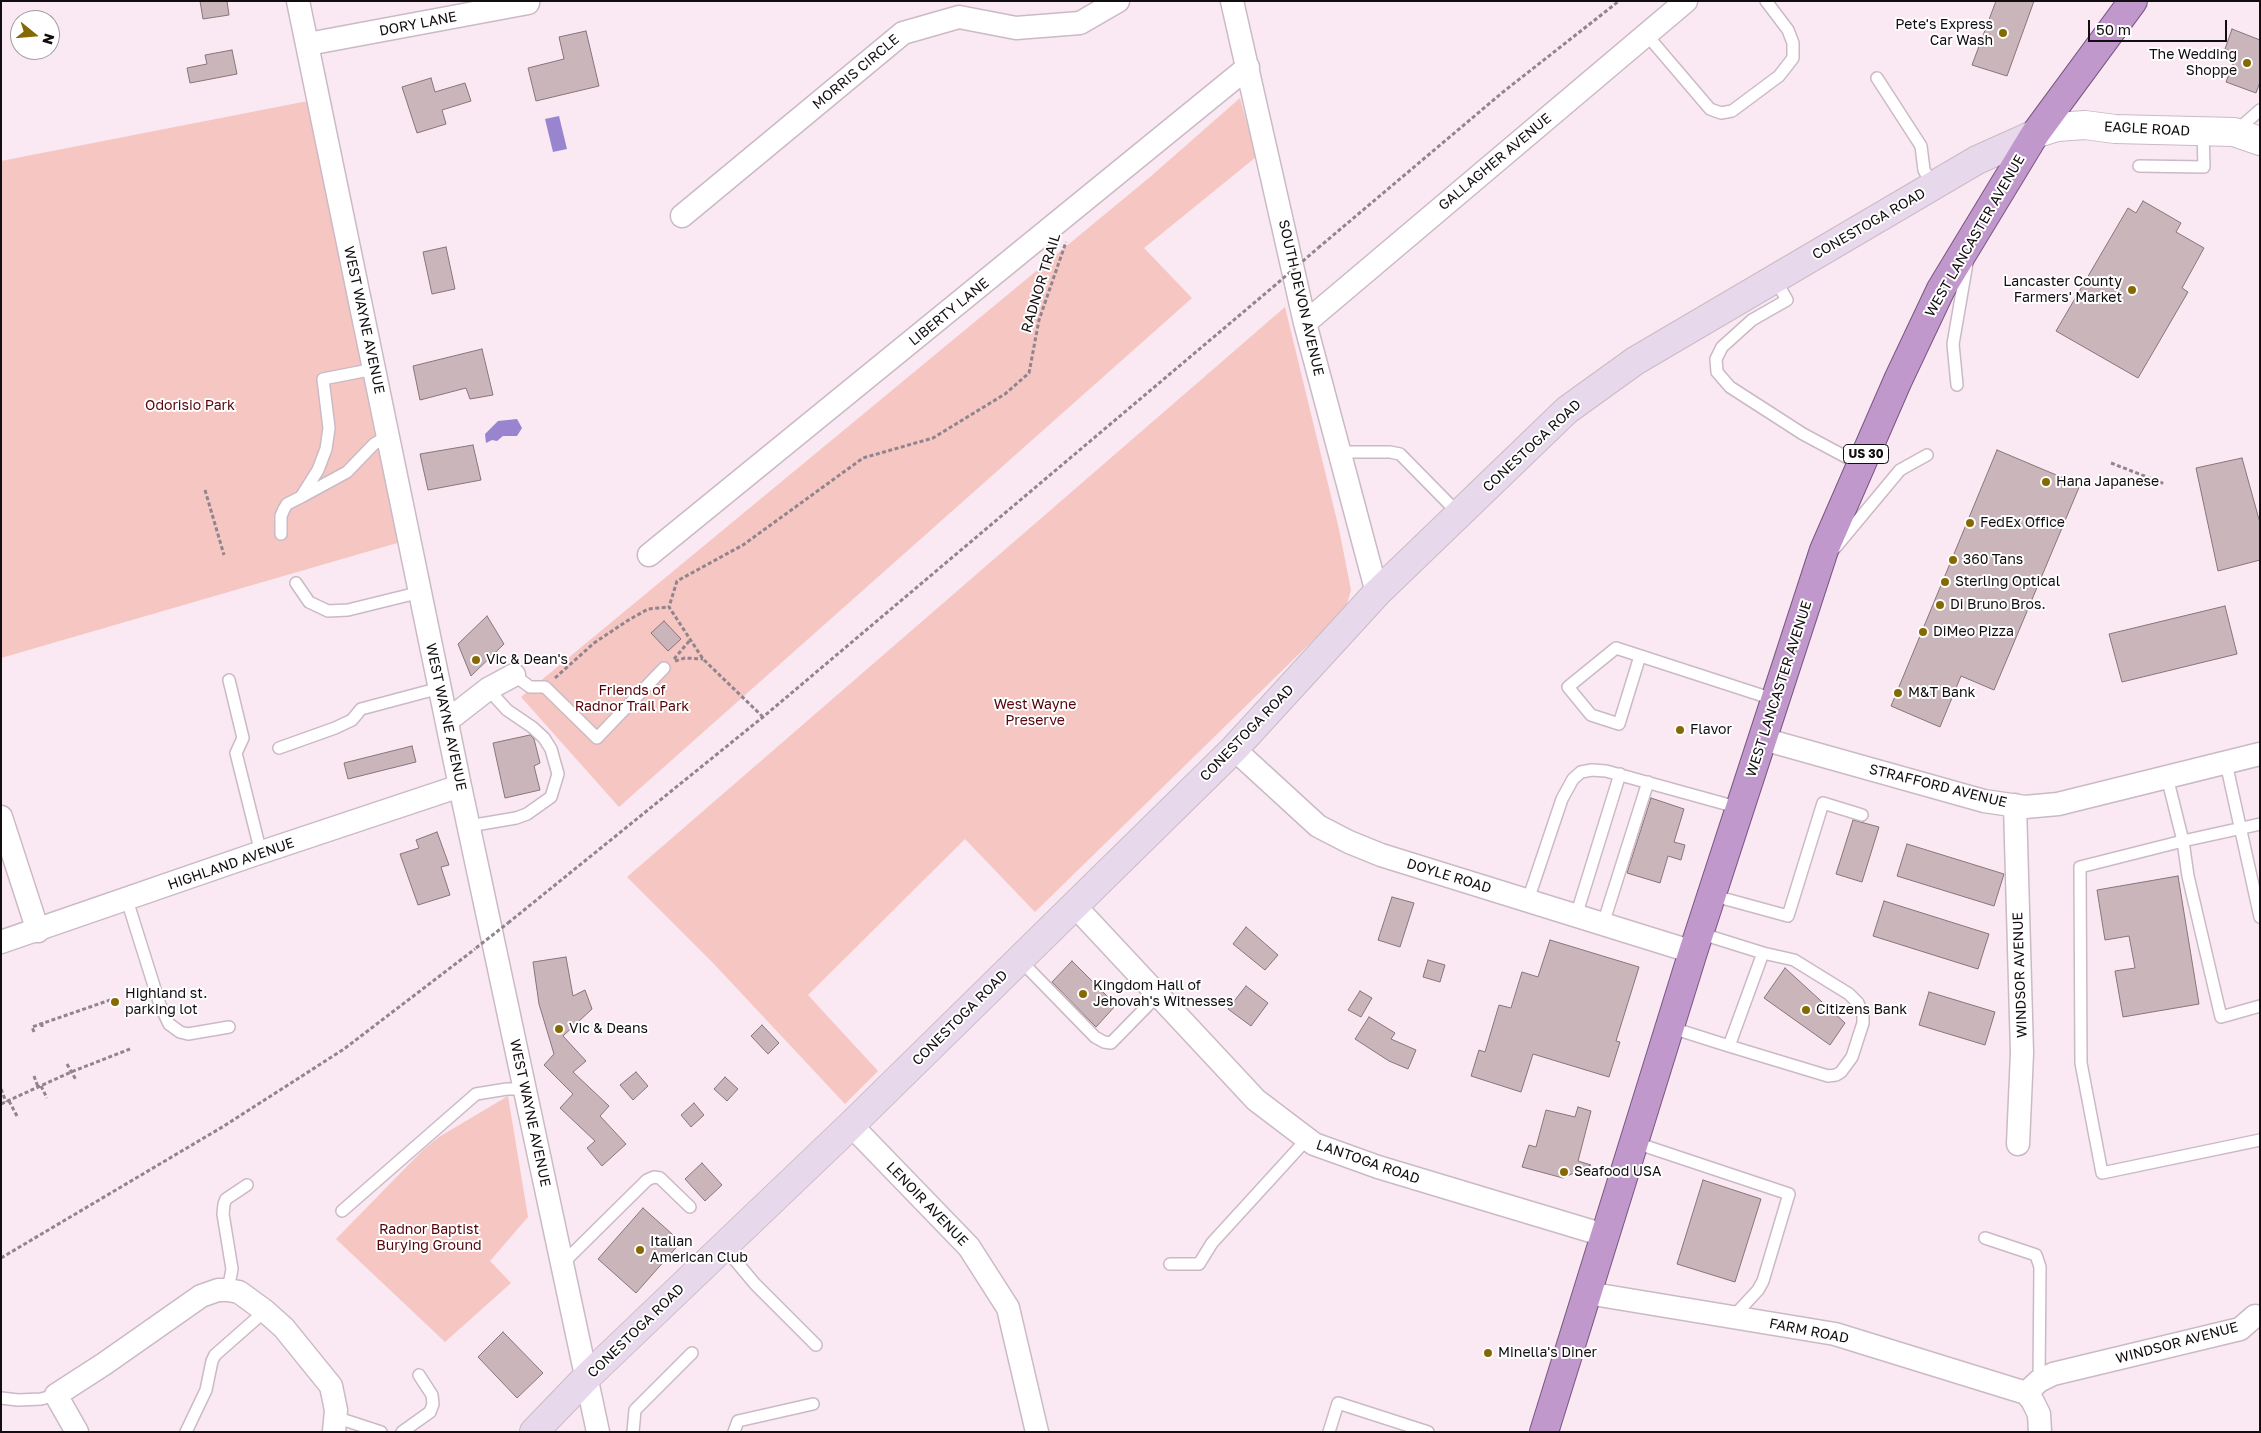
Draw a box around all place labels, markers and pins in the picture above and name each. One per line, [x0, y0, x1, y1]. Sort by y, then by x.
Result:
place label: Pete's Express Car Wash [1895, 17, 1993, 49]
marker: Pete's Express Car Wash [1997, 27, 2009, 39]
place label: The Wedding Shoppe [2149, 47, 2237, 80]
marker: The Wedding Shoppe [2241, 57, 2253, 69]
place label: Lancaster County Farmers' Market [2003, 274, 2122, 306]
marker: Lancaster County Farmers' Market [2126, 284, 2138, 296]
place label: Hana Japanese [2056, 474, 2159, 490]
marker: Hana Japanese [2040, 476, 2052, 488]
place label: FedEx Office [1980, 515, 2065, 531]
marker: FedEx Office [1964, 517, 1976, 529]
place label: 360 Tans [1963, 552, 2023, 568]
marker: 360 Tans [1947, 554, 1959, 566]
place label: Sterling Optical [1955, 574, 2060, 590]
marker: Sterling Optical [1939, 576, 1951, 588]
place label: Di Bruno Bros. [1950, 597, 2046, 613]
marker: Di Bruno Bros. [1934, 599, 1946, 611]
place label: DiMeo Pizza [1933, 624, 2014, 640]
marker: DiMeo Pizza [1917, 626, 1929, 638]
place label: Vic & Dean's [486, 652, 568, 668]
marker: Vic & Dean's [470, 654, 482, 666]
place label: M&T Bank [1908, 685, 1975, 701]
marker: M&T Bank [1892, 687, 1904, 699]
place label: Flavor [1690, 722, 1732, 738]
marker: Flavor [1674, 724, 1686, 736]
place label: Kingdom Hall of Jehovah's Witnesses [1093, 978, 1233, 1010]
place label: Highland st. parking lot [125, 986, 207, 1019]
marker: Kingdom Hall of Jehovah's Witnesses [1077, 988, 1089, 1000]
marker: Highland st. parking lot [109, 996, 121, 1008]
place label: Citizens Bank [1816, 1002, 1907, 1018]
marker: Citizens Bank [1800, 1004, 1812, 1016]
place label: Vic & Deans [569, 1021, 648, 1037]
marker: Vic & Deans [553, 1023, 565, 1035]
place label: Seafood USA [1574, 1164, 1661, 1180]
marker: Seafood USA [1558, 1166, 1570, 1178]
place label: Italian American Club [650, 1234, 748, 1266]
marker: Italian American Club [634, 1244, 646, 1256]
place label: Minella's Diner [1498, 1345, 1597, 1361]
marker: Minella's Diner [1482, 1347, 1494, 1359]

